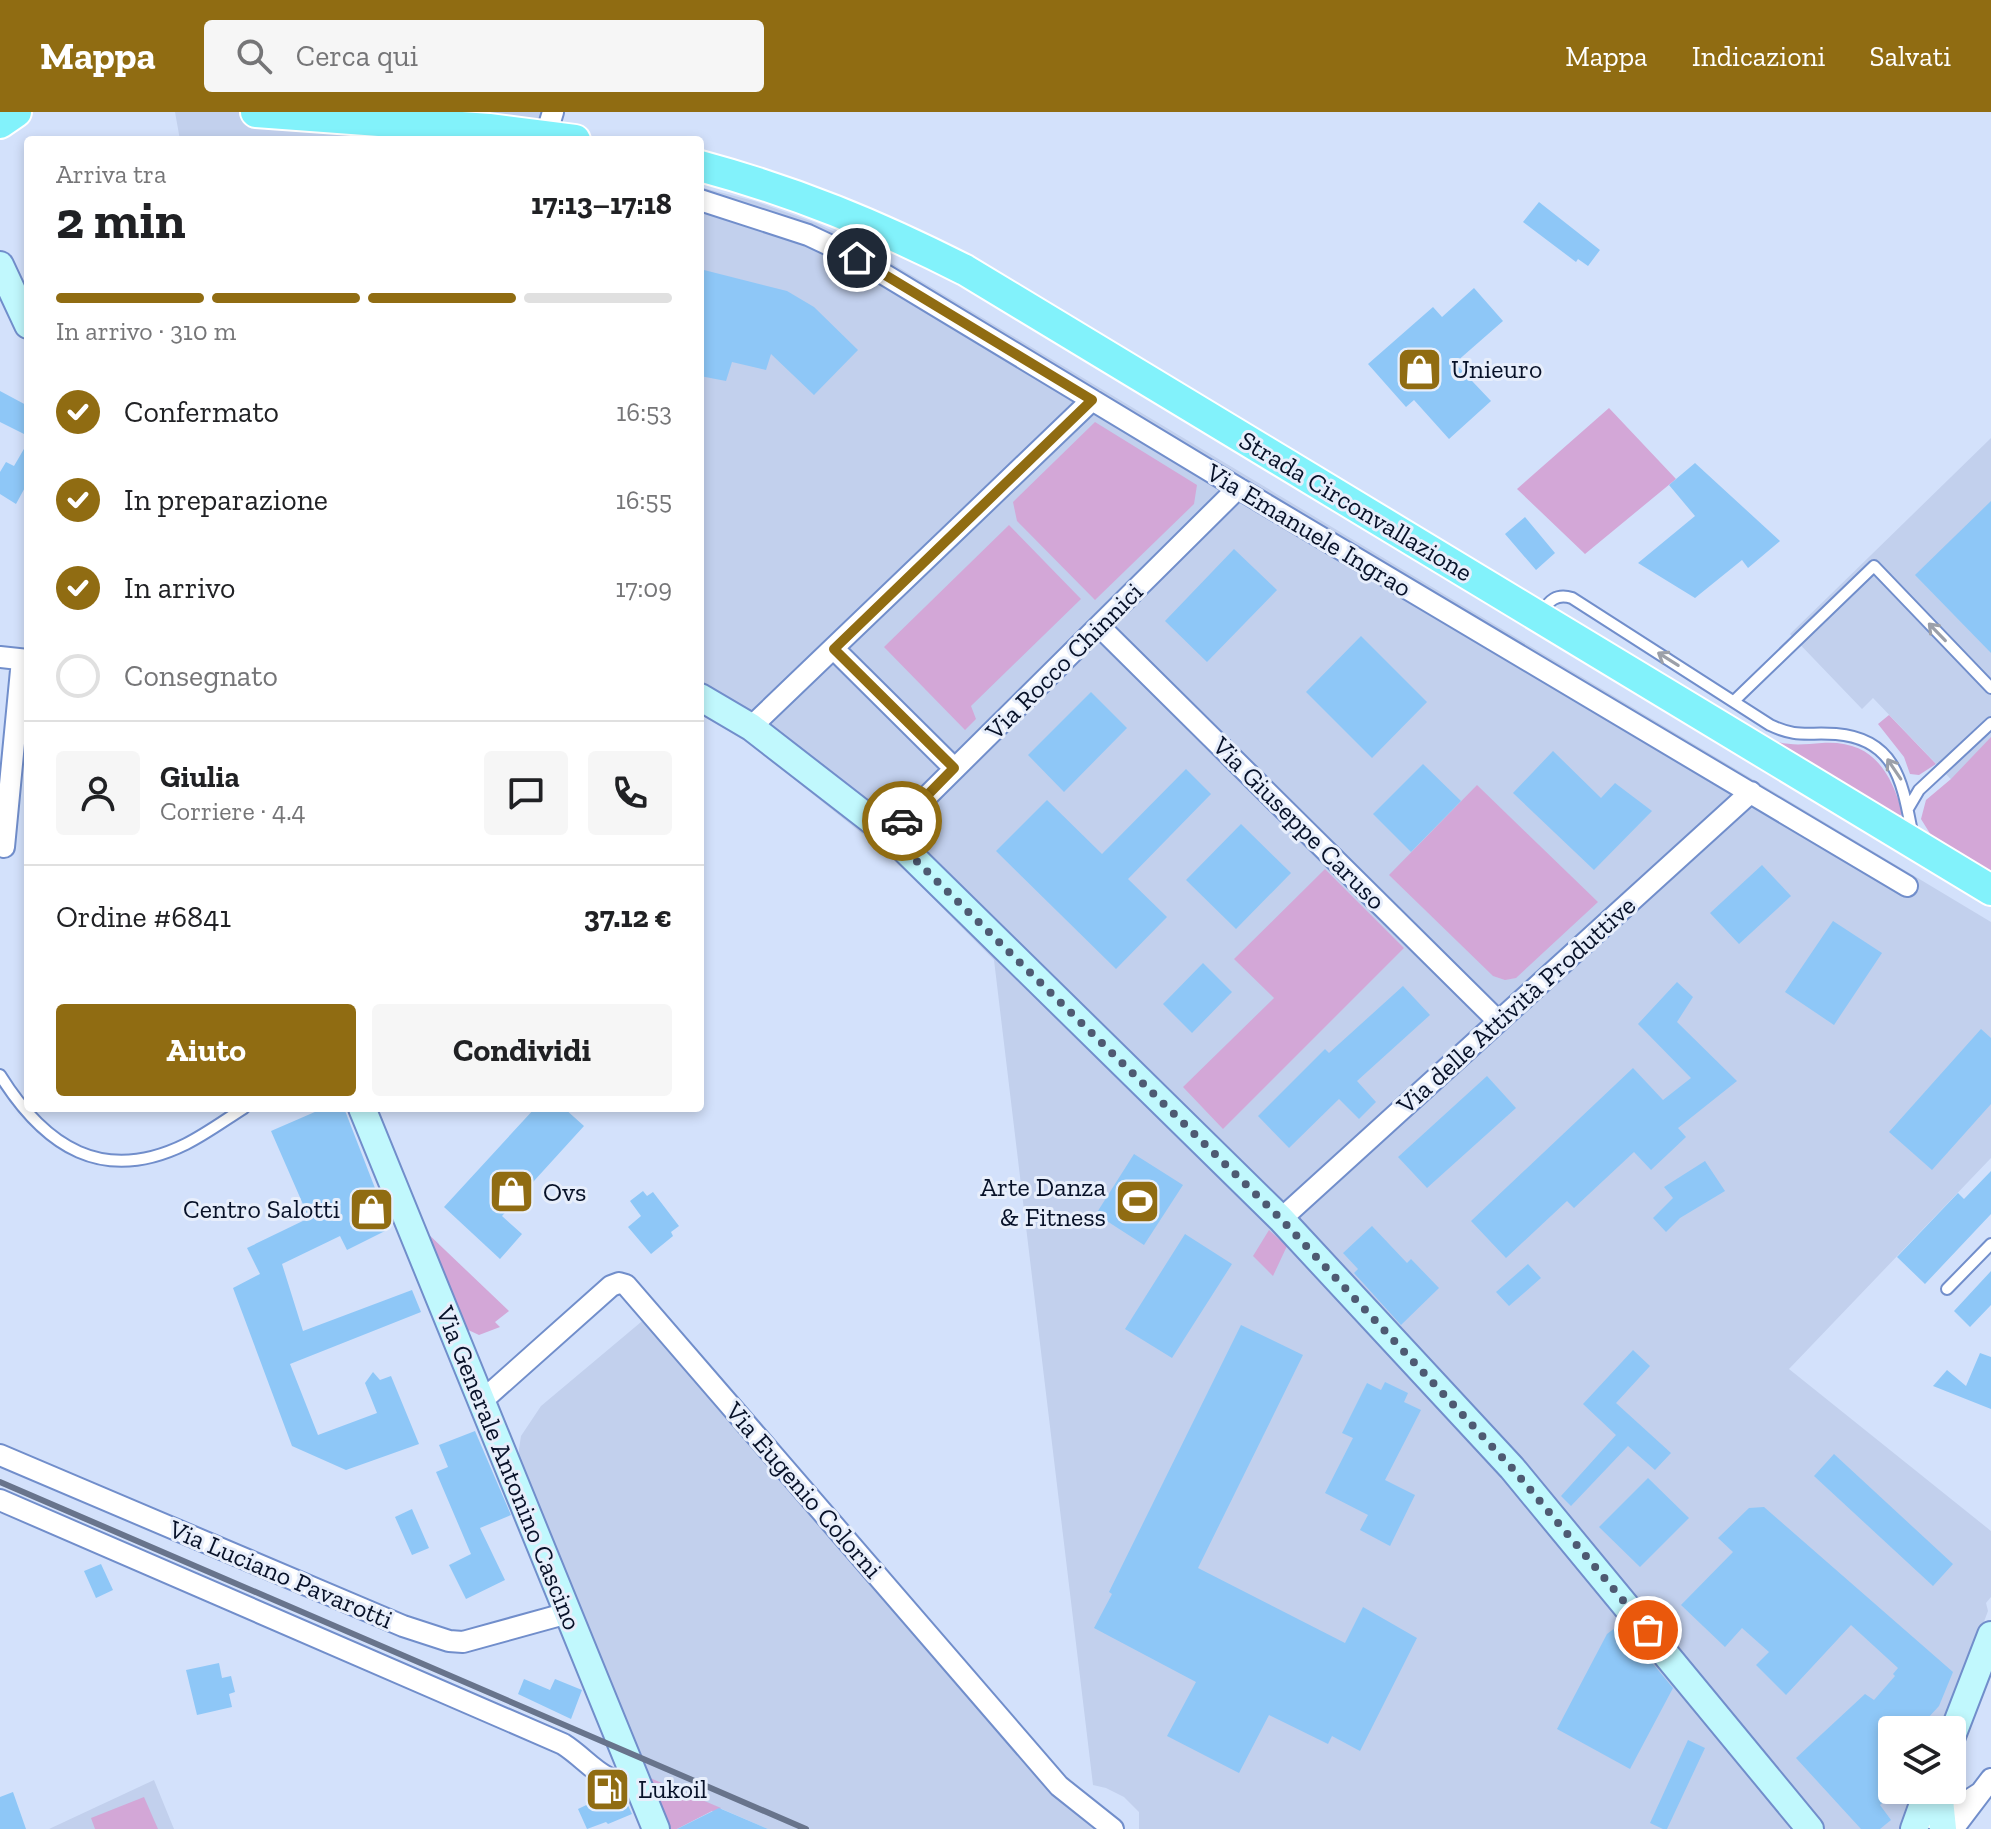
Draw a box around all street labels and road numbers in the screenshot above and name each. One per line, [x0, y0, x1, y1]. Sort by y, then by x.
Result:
street label: Strada Circonvallazione [1234, 424, 1478, 588]
street label: Via Emanuele Ingrao [1200, 456, 1417, 604]
street label: Via Rocco Chinnici [978, 576, 1149, 747]
street label: Via Giuseppe Caruso [1205, 729, 1392, 916]
street label: Via delle Attività Produttive [1389, 889, 1642, 1121]
street label: Via Generale Antonino Cascino [429, 1300, 589, 1635]
street label: Via Eugenio Colorni [718, 1394, 889, 1585]
street label: Via Luciano Pavarotti [163, 1512, 398, 1636]

